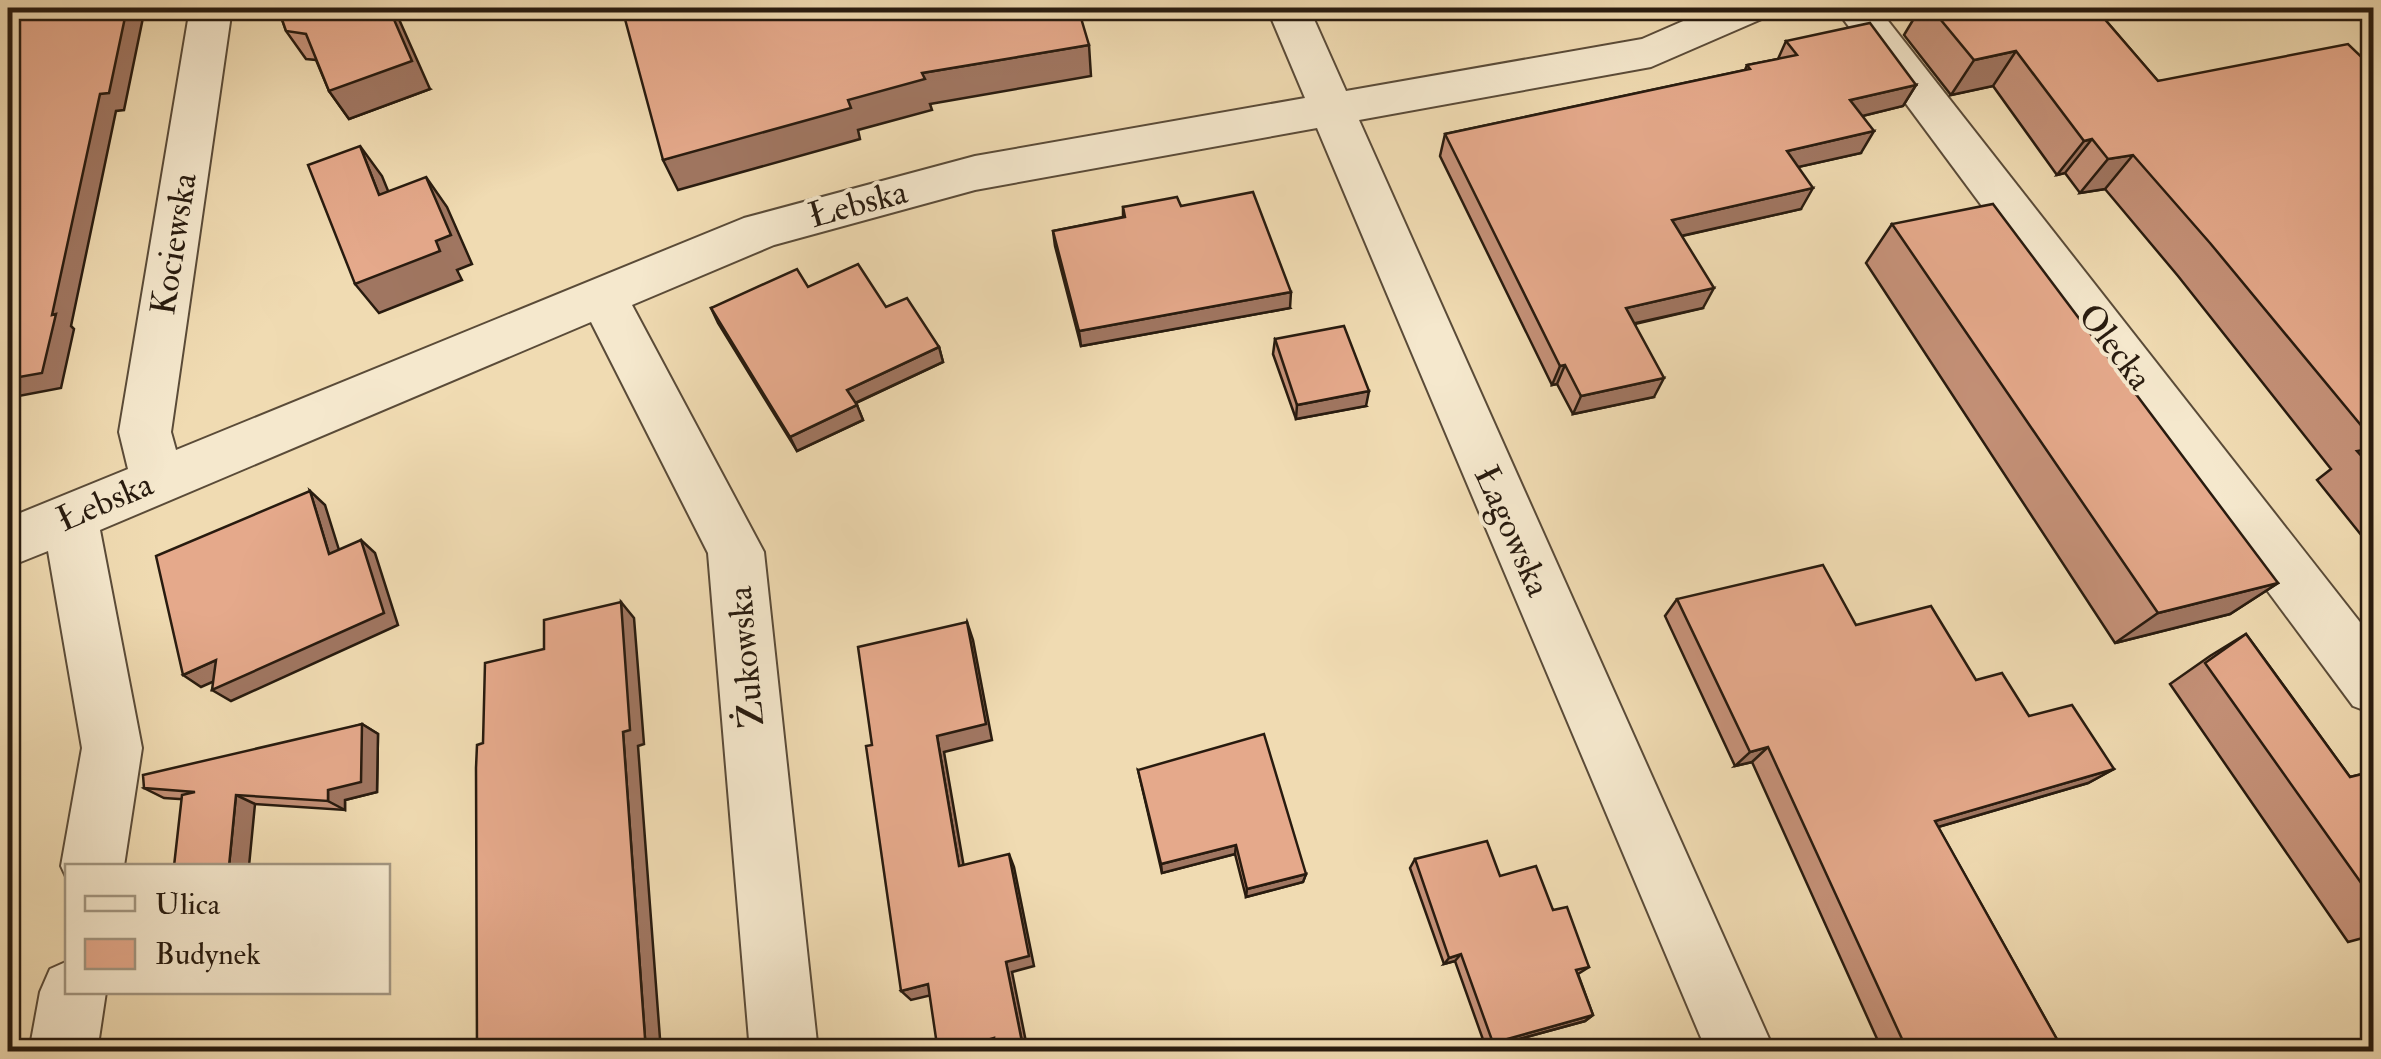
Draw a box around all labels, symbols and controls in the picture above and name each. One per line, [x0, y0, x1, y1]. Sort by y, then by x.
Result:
street label: Kociewska [141, 169, 207, 318]
street label: Łebska [804, 170, 913, 238]
street label: Olecka [2068, 295, 2162, 399]
street label: Łagowska [1464, 459, 1560, 604]
street label: Łebska [50, 462, 160, 542]
street label: Żukowska [716, 584, 774, 730]
legend [65, 864, 390, 994]
text: Ulica [155, 886, 221, 923]
text: Budynek [155, 936, 261, 973]

